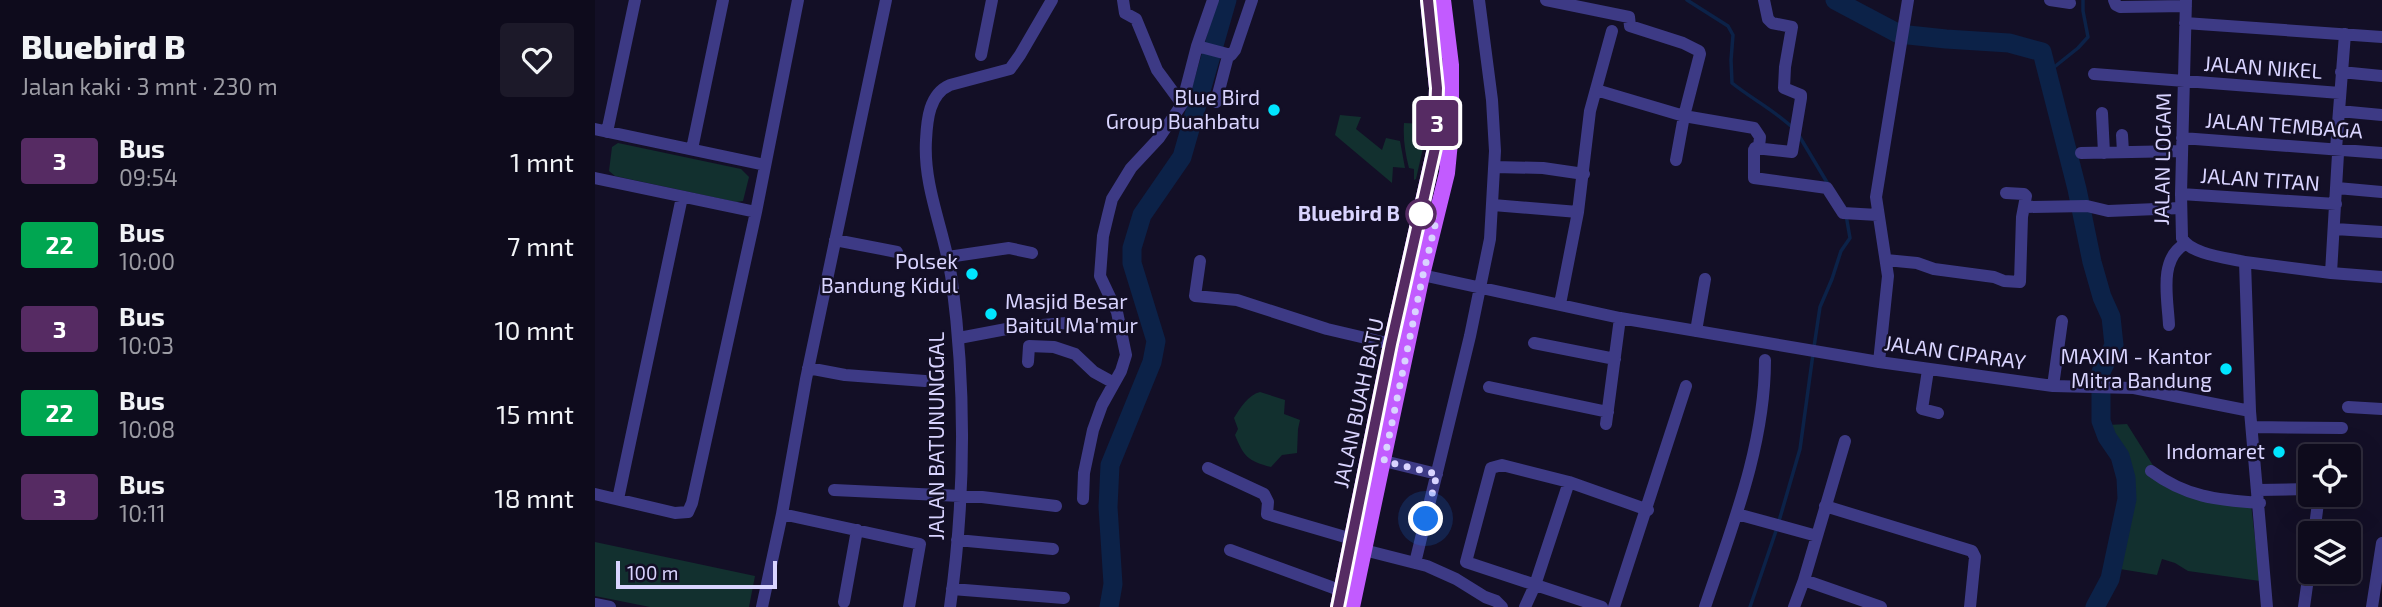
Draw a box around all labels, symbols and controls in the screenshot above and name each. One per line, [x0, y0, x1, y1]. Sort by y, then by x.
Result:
button: heart [500, 23, 574, 97]
text: Bluebird B [21, 26, 186, 66]
street label: JALAN NIKEL [2203, 50, 2323, 83]
text: Jalan kaki · 3 mnt · 230 m [21, 72, 278, 100]
place label: Blue Bird Group Buahbatu [1106, 84, 1260, 133]
street label: JALAN LOGAM [2148, 92, 2175, 226]
line badge: 3 [1414, 100, 1460, 146]
marker: Blue Bird Group Buahbatu [1266, 102, 1282, 118]
street label: JALAN TEMBAGA [2205, 107, 2364, 142]
text: 3 [1430, 108, 1444, 137]
text: Bus [119, 132, 165, 163]
text: 3 [53, 146, 66, 175]
text: 1 mnt [510, 146, 574, 177]
street label: JALAN TITAN [2200, 162, 2321, 195]
text: 09:54 [119, 163, 178, 191]
marker: Bluebird B [1406, 199, 1436, 229]
place label: Bluebird B [1298, 200, 1400, 225]
text: Bus [119, 216, 165, 247]
text: 22 [46, 230, 73, 259]
text: 7 mnt [507, 230, 574, 261]
text: 10:00 [119, 247, 175, 275]
place label: Polsek Bandung Kidul [821, 248, 959, 297]
marker: Polsek Bandung Kidul [964, 266, 980, 282]
place label: Masjid Besar Baitul Ma'mur [1005, 288, 1139, 337]
text: Bus [119, 300, 165, 331]
marker: Masjid Besar Baitul Ma'mur [983, 306, 999, 322]
text: 3 [53, 314, 66, 343]
text: 10 mnt [494, 314, 574, 345]
street label: JALAN BUAH BATU [1327, 315, 1388, 490]
street label: JALAN CIPARAY [1883, 329, 2028, 374]
text: 10:03 [119, 331, 174, 359]
street label: JALAN BATUNUNGGAL [923, 332, 948, 540]
place label: MAXIM - Kantor Mitra Bandung [2060, 343, 2213, 392]
marker: MAXIM - Kantor Mitra Bandung [2218, 361, 2234, 377]
text: Bus [119, 384, 165, 415]
text: 22 [46, 398, 73, 427]
text: 15 mnt [496, 398, 574, 429]
text: 10:08 [119, 415, 175, 443]
place label: Indomaret [2166, 438, 2265, 463]
marker: Indomaret [2271, 444, 2287, 460]
map controls [2298, 444, 2361, 584]
button: locate [2298, 444, 2361, 507]
text: Bus [119, 468, 165, 499]
text: 3 [53, 482, 66, 511]
text: 18 mnt [494, 482, 574, 513]
text: 10:11 [119, 499, 166, 527]
your location [1408, 501, 1443, 536]
button: layers [2298, 521, 2361, 584]
scale bar [616, 558, 777, 590]
text: 100 m [627, 561, 678, 584]

